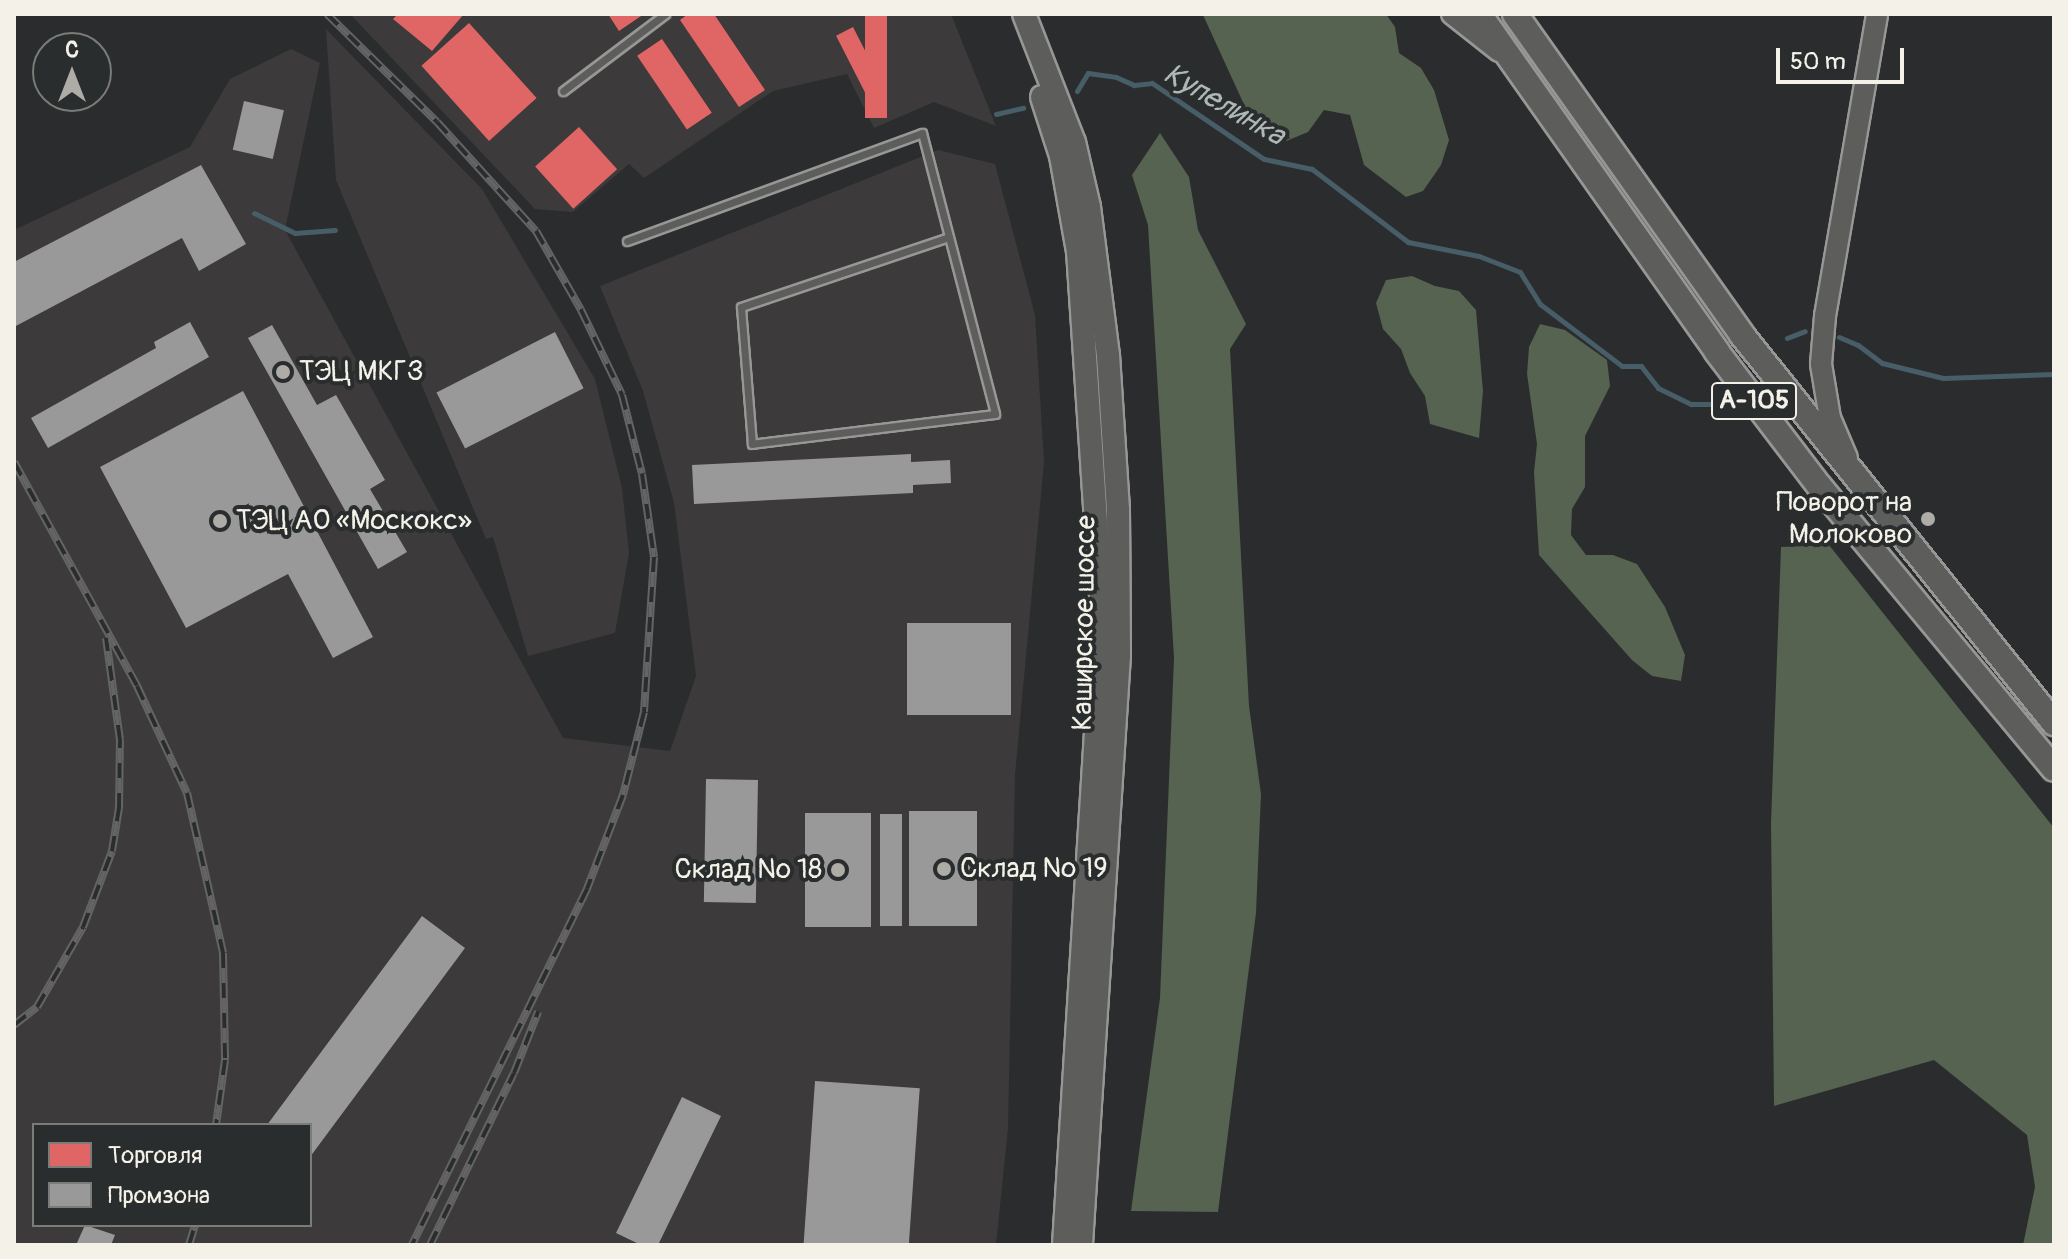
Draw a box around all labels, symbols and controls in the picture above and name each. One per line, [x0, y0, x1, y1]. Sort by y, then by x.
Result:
north arrow [32, 32, 112, 112]
scale bar [1780, 32, 1908, 82]
text: С [65, 36, 79, 64]
text: 50 m [1790, 47, 1846, 76]
water label: Купелинка [1157, 56, 1291, 154]
place label: ТЭЦ МКГЗ [299, 355, 424, 389]
marker: ТЭЦ МКГЗ [274, 363, 292, 381]
road number: А-105 [1710, 379, 1798, 423]
place label: Поворот на Молоково [1776, 486, 1912, 552]
place label: ТЭЦ АО «Москокс» [236, 504, 472, 538]
marker: Поворот на Молоково [1919, 510, 1937, 528]
marker: ТЭЦ АО «Москокс» [211, 512, 229, 530]
street label: Каширское шоссе [1066, 515, 1104, 731]
place label: Склад № 19 [960, 852, 1108, 886]
place label: Склад № 18 [675, 853, 822, 887]
marker: Склад № 19 [935, 860, 953, 878]
marker: Склад № 18 [829, 861, 847, 879]
legend [32, 1123, 312, 1227]
text: Торговля [108, 1141, 202, 1170]
text: Промзона [108, 1181, 210, 1210]

